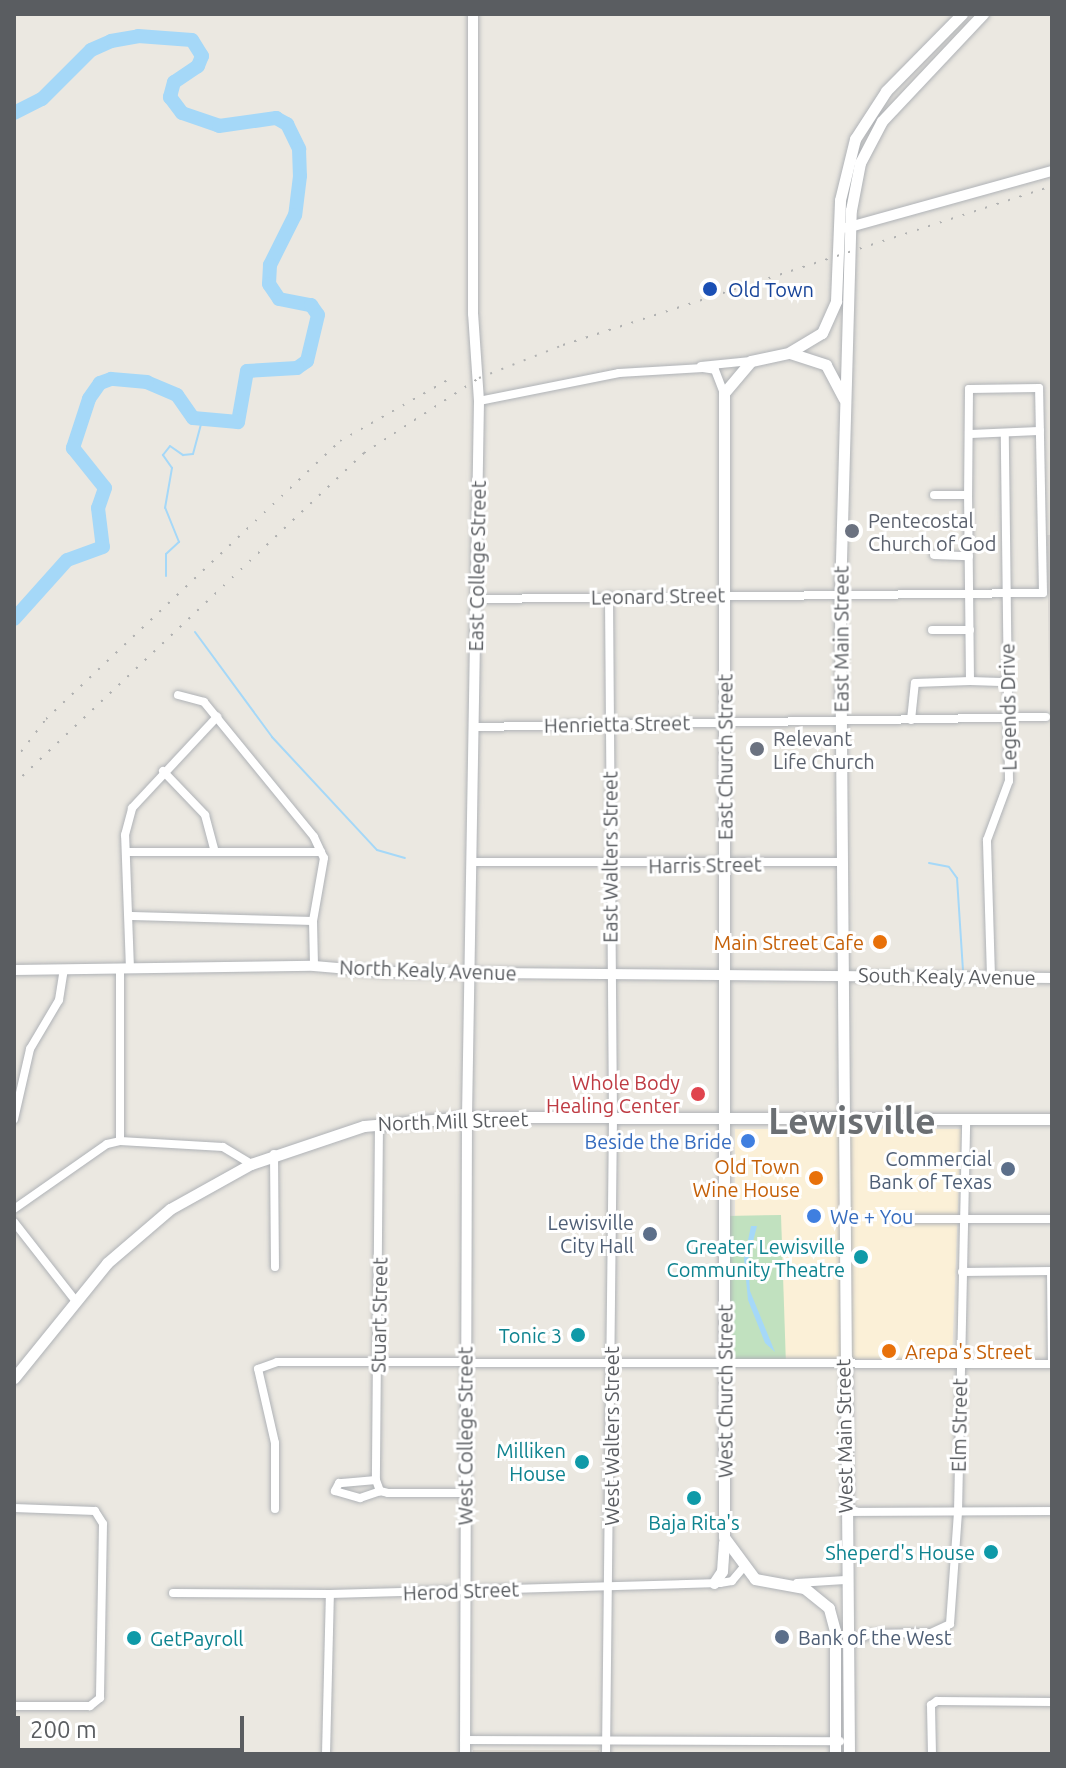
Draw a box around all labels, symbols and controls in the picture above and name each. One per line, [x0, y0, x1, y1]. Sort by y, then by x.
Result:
place label: Old Town [728, 277, 814, 301]
marker: Old Town [699, 278, 721, 300]
street label: East College Street [464, 480, 490, 652]
place label: Pentecostal Church of God [868, 508, 997, 555]
marker: Pentecostal Church of God [843, 522, 861, 540]
street label: East Main Street [829, 566, 853, 712]
street label: Leonard Street [591, 583, 725, 609]
street label: Legends Drive [995, 643, 1021, 771]
street label: East Church Street [713, 674, 737, 840]
street label: Henrietta Street [544, 711, 690, 737]
place label: Relevant Life Church [773, 726, 875, 773]
marker: Relevant Life Church [748, 740, 766, 758]
street label: East Walters Street [598, 771, 622, 943]
street label: Harris Street [648, 852, 762, 878]
place label: Main Street Cafe [714, 930, 864, 954]
marker: Main Street Cafe [871, 933, 889, 951]
street label: North Kealy Avenue [339, 955, 517, 985]
street label: South Kealy Avenue [858, 962, 1036, 990]
place label: Whole Body Healing Center [546, 1070, 680, 1117]
marker: Whole Body Healing Center [687, 1083, 709, 1105]
district label: Lewisville [768, 1099, 936, 1143]
street label: North Mill Street [377, 1106, 529, 1136]
place label: Beside the Bride [585, 1129, 732, 1153]
marker: Beside the Bride [739, 1132, 757, 1150]
place label: Commercial Bank of Texas [869, 1146, 992, 1193]
place label: Old Town Wine House [692, 1154, 800, 1201]
marker: Commercial Bank of Texas [999, 1160, 1017, 1178]
marker: Old Town Wine House [807, 1169, 825, 1187]
place label: We + You [830, 1204, 913, 1228]
marker: We + You [805, 1207, 823, 1225]
place label: Lewisville City Hall [548, 1210, 634, 1257]
marker: Lewisville City Hall [641, 1225, 659, 1243]
place label: Greater Lewisville Community Theatre [666, 1234, 845, 1281]
marker: Greater Lewisville Community Theatre [852, 1248, 870, 1266]
street label: Stuart Street [366, 1257, 392, 1373]
street label: West Church Street [713, 1304, 737, 1478]
place label: Tonic 3 [499, 1323, 562, 1347]
marker: Tonic 3 [569, 1326, 587, 1344]
place label: Arepa's Street [905, 1339, 1032, 1363]
marker: Arepa's Street [880, 1342, 898, 1360]
street label: West Walters Street [599, 1346, 623, 1526]
street label: West College Street [453, 1347, 477, 1525]
street label: West Main Street [831, 1358, 857, 1514]
street label: Elm Street [946, 1378, 972, 1472]
place label: Milliken House [496, 1438, 566, 1485]
marker: Milliken House [573, 1453, 591, 1471]
marker: Baja Rita's [685, 1489, 703, 1507]
place label: Baja Rita's [648, 1510, 740, 1534]
place label: Sheperd's House [825, 1540, 975, 1564]
marker: Sheperd's House [982, 1543, 1000, 1561]
street label: Herod Street [402, 1577, 520, 1605]
place label: Bank of the West [798, 1625, 952, 1649]
place label: GetPayroll [150, 1626, 244, 1650]
marker: Bank of the West [773, 1628, 791, 1646]
marker: GetPayroll [125, 1629, 143, 1647]
scale bar [20, 1700, 248, 1750]
text: 200 m [30, 1716, 97, 1743]

